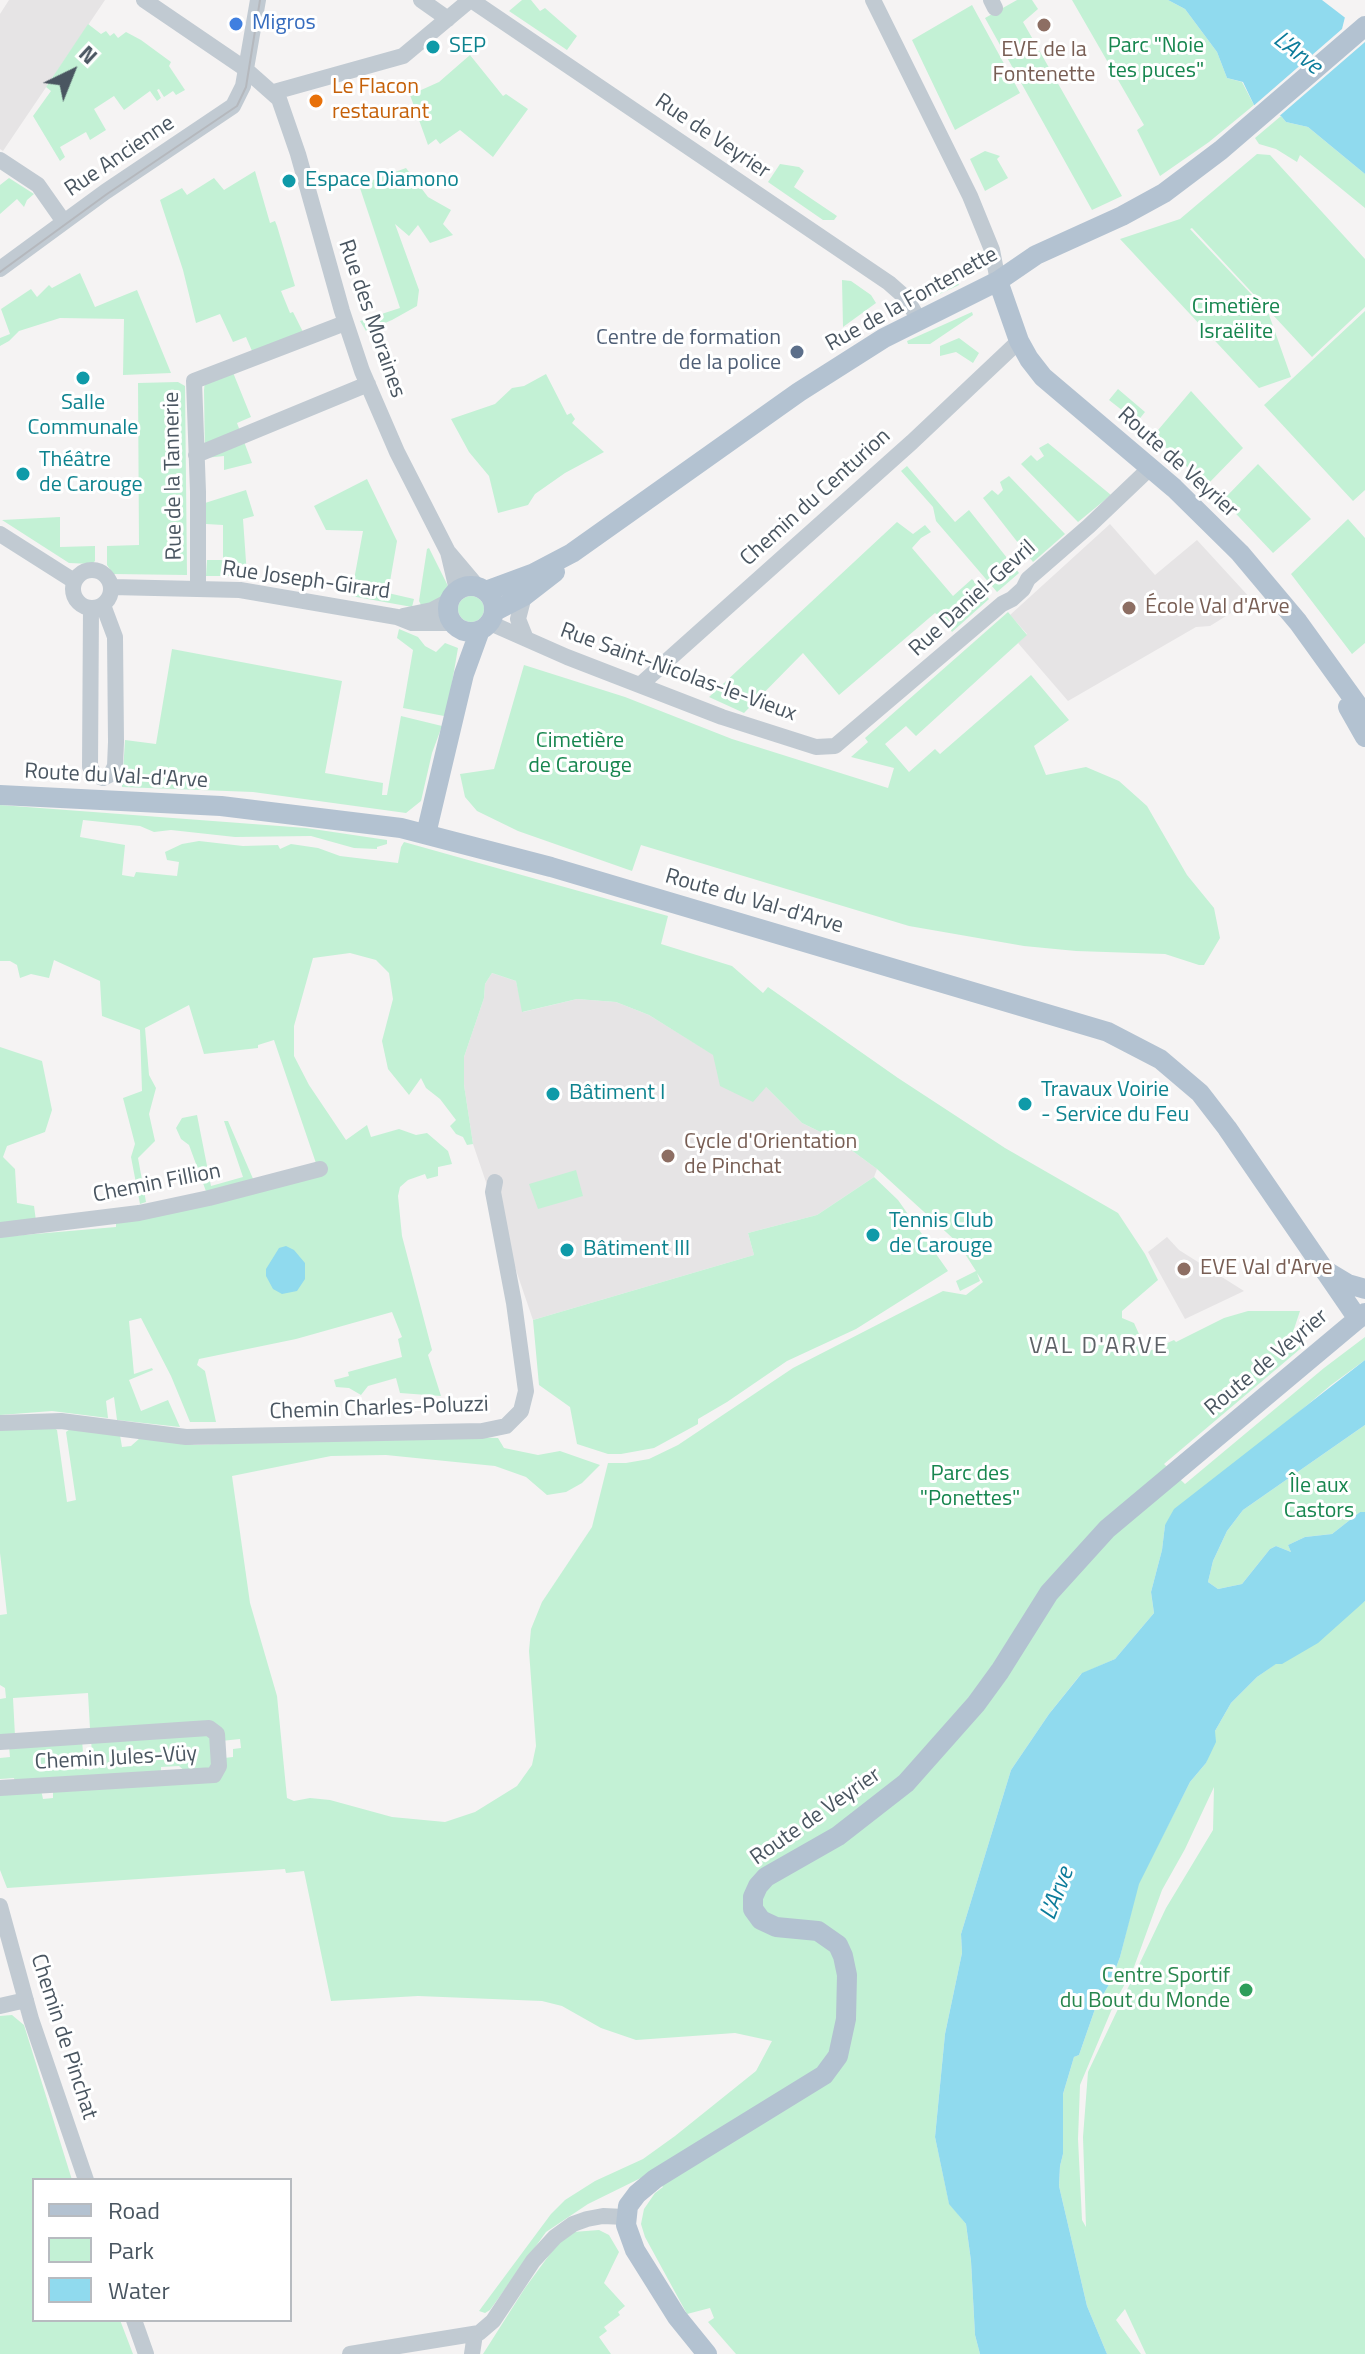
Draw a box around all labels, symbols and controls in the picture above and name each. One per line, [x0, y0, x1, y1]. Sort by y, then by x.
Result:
place label: Migros [252, 11, 316, 37]
marker: Migros [227, 15, 245, 33]
marker: EVE de la Fontenette [1035, 16, 1053, 34]
water label: L'Arve [1267, 26, 1327, 82]
north arrow [32, 32, 112, 112]
place label: SEP [449, 34, 486, 60]
park label: Parc "Noie tes puces" [1108, 34, 1204, 86]
text: N [71, 37, 106, 72]
marker: SEP [424, 38, 442, 56]
place label: EVE de la Fontenette [993, 38, 1095, 90]
place label: Le Flacon restaurant [332, 75, 429, 126]
street label: Rue de Veyrier [649, 89, 775, 185]
marker: Le Flacon restaurant [307, 92, 325, 110]
street label: Rue Ancienne [60, 111, 180, 203]
place label: Espace Diamono [305, 168, 459, 194]
marker: Espace Diamono [280, 172, 298, 190]
street label: Rue des Moraines [332, 236, 410, 402]
street label: Rue de la Fontenette [821, 242, 1003, 358]
park label: Cimetière Israëlite [1192, 295, 1280, 346]
place label: Centre de formation de la police [596, 326, 781, 378]
marker: Centre de formation de la police [788, 343, 806, 361]
marker: Salle Communale [74, 369, 92, 387]
place label: Salle Communale [28, 391, 138, 442]
street label: Rue de la Tannerie [159, 392, 189, 560]
street label: Route de Veyrier [1111, 402, 1243, 524]
street label: Chemin du Centurion [736, 424, 896, 572]
place label: Théâtre de Carouge [39, 448, 143, 500]
marker: Théâtre de Carouge [14, 465, 32, 483]
street label: Rue Daniel-Gevril [904, 535, 1042, 663]
street label: Rue Joseph-Girard [220, 556, 392, 606]
place label: École Val d'Arve [1145, 595, 1290, 621]
marker: École Val d'Arve [1120, 599, 1138, 617]
street label: Rue Saint-Nicolas-le-Vieux [556, 618, 800, 728]
park label: Cimetière de Carouge [528, 729, 632, 780]
street label: Route du Val-d'Arve [23, 759, 209, 795]
street label: Route du Val-d'Arve [662, 864, 846, 940]
place label: Travaux Voirie - Service du Feu [1041, 1078, 1189, 1130]
place label: Bâtiment I [569, 1081, 665, 1107]
marker: Bâtiment I [544, 1085, 562, 1103]
marker: Travaux Voirie - Service du Feu [1016, 1095, 1034, 1113]
place label: Cycle d'Orientation de Pinchat [684, 1130, 857, 1182]
marker: Cycle d'Orientation de Pinchat [659, 1147, 677, 1165]
street label: Chemin Fillion [91, 1159, 223, 1209]
place label: Tennis Club de Carouge [889, 1209, 993, 1260]
marker: Tennis Club de Carouge [864, 1226, 882, 1244]
place label: Bâtiment III [583, 1237, 690, 1263]
marker: Bâtiment III [558, 1241, 576, 1259]
place label: EVE Val d'Arve [1200, 1256, 1333, 1282]
marker: EVE Val d'Arve [1175, 1260, 1193, 1278]
street label: Route de Veyrier [1200, 1304, 1334, 1422]
district label: VAL D'ARVE [1029, 1333, 1169, 1361]
street label: Chemin Charles-Poluzzi [269, 1392, 489, 1426]
park label: Parc des "Ponettes" [920, 1462, 1020, 1514]
park label: Île aux Castors [1284, 1474, 1354, 1526]
street label: Chemin Jules-Vüy [34, 1742, 198, 1776]
street label: Route de Veyrier [746, 1762, 886, 1872]
water label: L'Arve [1035, 1864, 1081, 1924]
street label: Chemin de Pinchat [24, 1951, 102, 2123]
place label: Centre Sportif du Bout du Monde [1060, 1964, 1230, 2016]
marker: Centre Sportif du Bout du Monde [1237, 1981, 1255, 1999]
legend [32, 2178, 292, 2322]
text: Road [108, 2192, 160, 2228]
text: Park [108, 2232, 154, 2268]
text: Water [108, 2272, 170, 2308]

